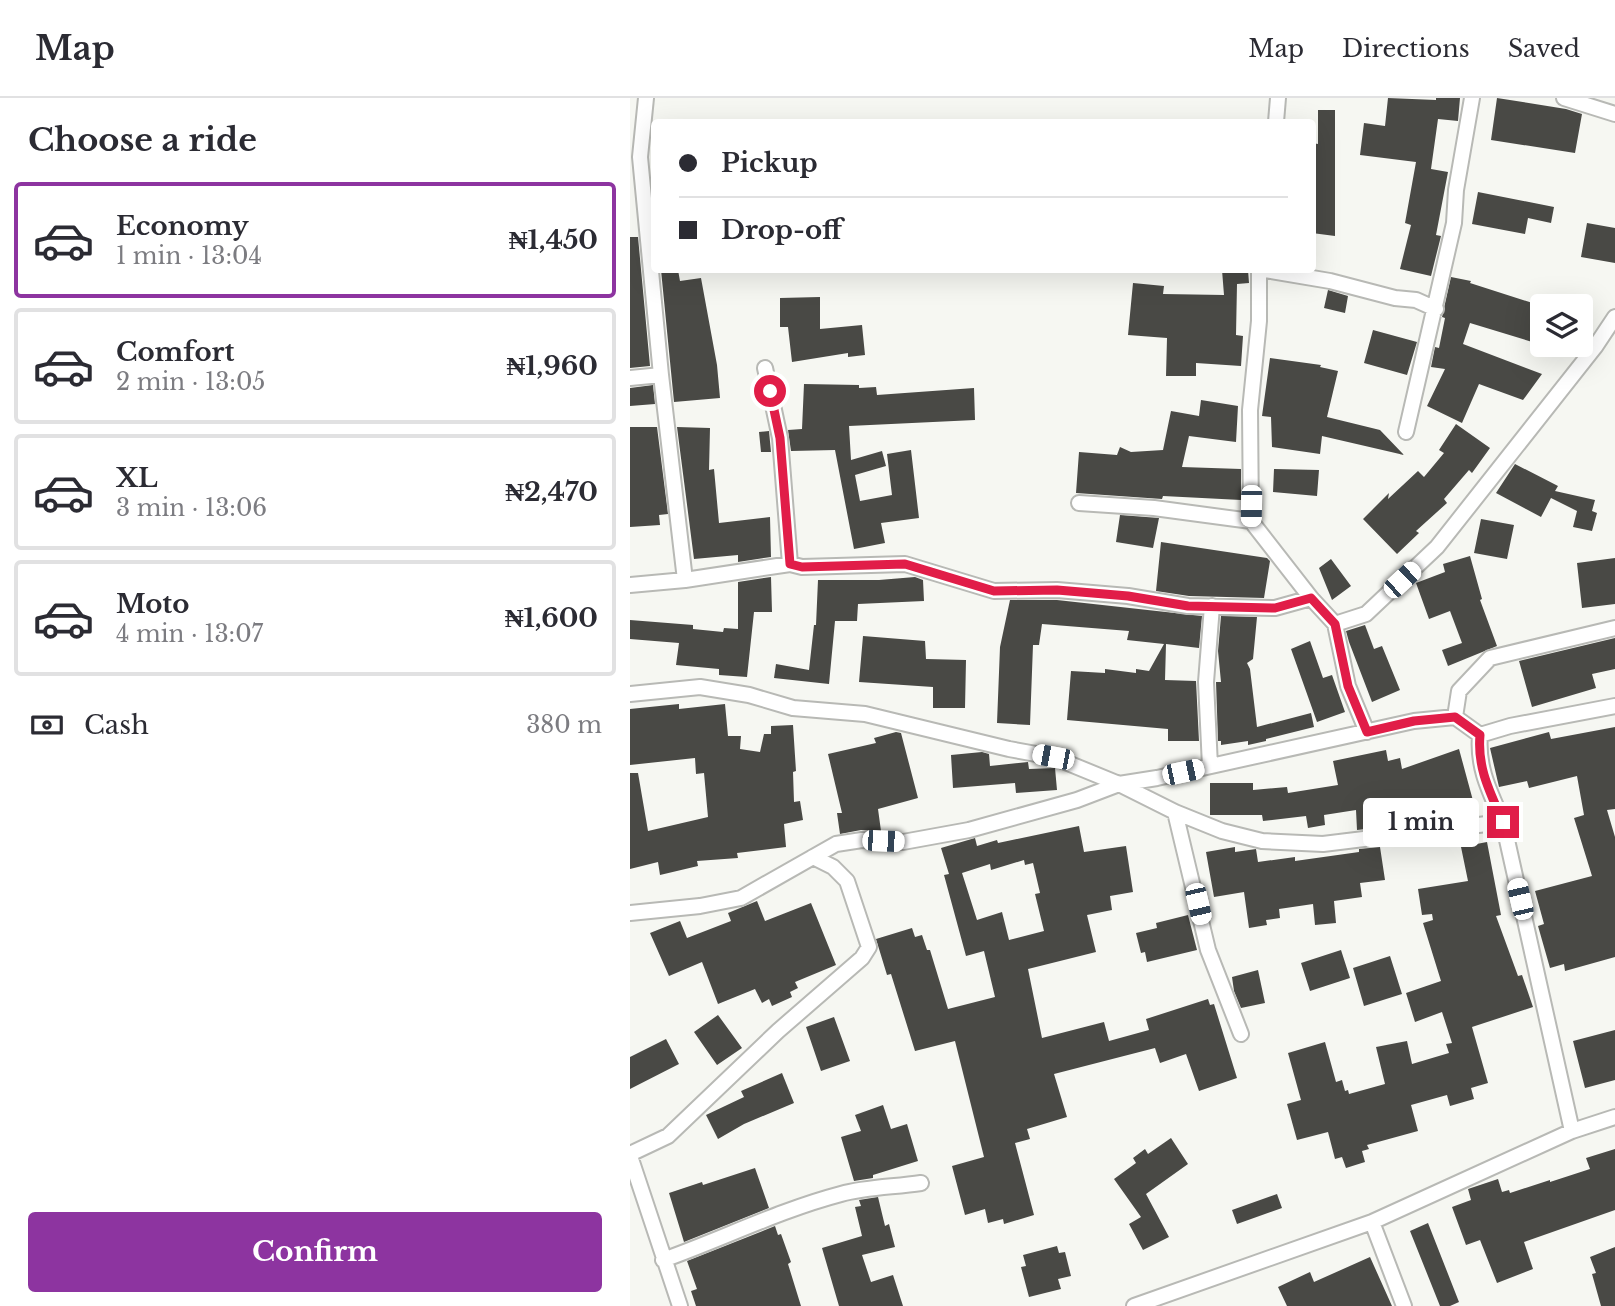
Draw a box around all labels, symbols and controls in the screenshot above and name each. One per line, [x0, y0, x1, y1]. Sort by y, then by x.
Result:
text: Map [35, 28, 115, 69]
text: Map [1248, 34, 1304, 63]
text: Directions [1342, 34, 1470, 63]
text: Saved [1508, 34, 1580, 63]
text: Choose a ride [28, 120, 257, 160]
text: Pickup [721, 147, 818, 179]
icon: car [32, 209, 95, 272]
text: Economy [116, 210, 249, 242]
text: Drop-off [721, 214, 842, 246]
text: ₦1,450 [509, 224, 598, 256]
text: 1 min · 13:04 [116, 242, 262, 270]
map controls [1530, 294, 1593, 357]
button: layers [1530, 294, 1593, 357]
icon: car [32, 335, 95, 398]
text: Comfort [116, 336, 234, 368]
text: ₦1,960 [506, 350, 598, 382]
text: 2 min · 13:05 [116, 368, 265, 396]
route start [754, 375, 786, 407]
icon: car [32, 461, 95, 524]
text: XL [116, 462, 158, 494]
text: ₦2,470 [505, 476, 598, 508]
car [1241, 485, 1262, 527]
text: 3 min · 13:06 [116, 494, 267, 522]
car [1380, 558, 1425, 602]
icon: car [32, 587, 95, 650]
text: Moto [116, 588, 189, 620]
text: ₦1,600 [505, 602, 598, 634]
text: 4 min · 13:07 [116, 620, 263, 648]
icon: cash [28, 706, 66, 744]
text: Cash [84, 709, 149, 741]
text: 380 m [526, 711, 602, 739]
car [1031, 743, 1076, 771]
car [1161, 757, 1206, 787]
callout: 1 min [1363, 798, 1478, 846]
route end [1487, 806, 1519, 838]
text: 1 min [1388, 808, 1454, 836]
car [862, 830, 905, 852]
car [1506, 876, 1535, 922]
car [1184, 881, 1213, 927]
button: Confirm [28, 1212, 602, 1292]

